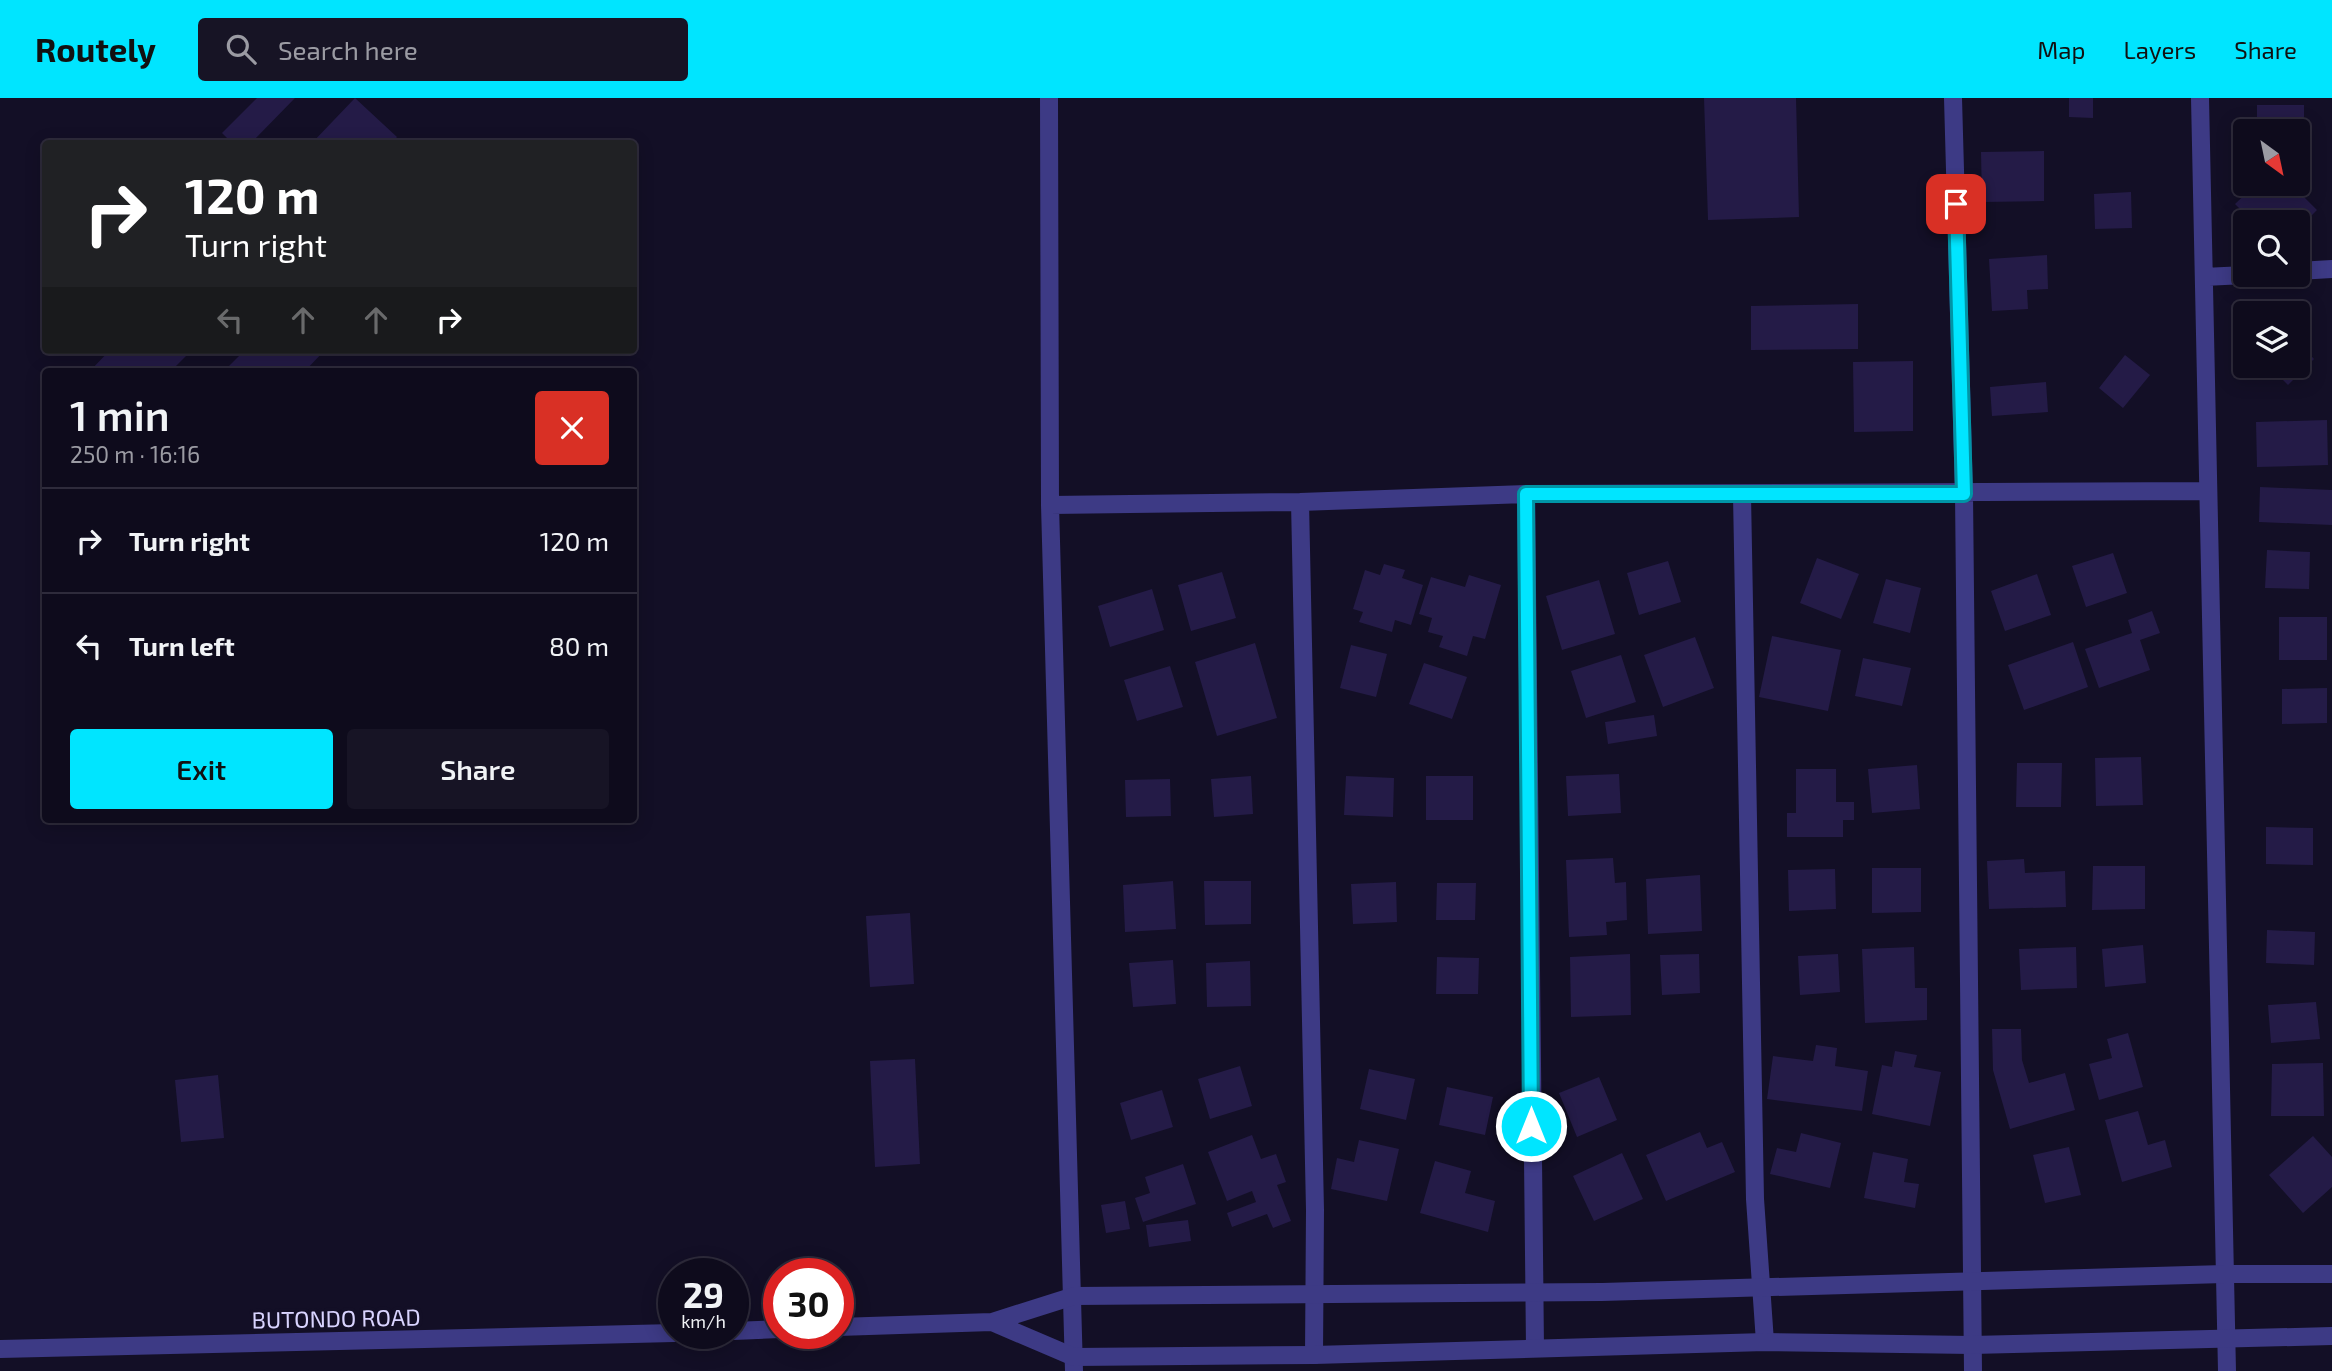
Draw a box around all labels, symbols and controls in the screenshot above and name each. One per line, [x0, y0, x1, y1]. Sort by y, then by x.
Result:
search box [198, 18, 688, 81]
text: Routely [35, 29, 156, 69]
icon: search [222, 30, 260, 68]
text: Search here [278, 34, 418, 65]
text: Map [2037, 35, 2085, 64]
text: Layers [2123, 35, 2196, 64]
text: Share [2234, 35, 2297, 64]
north arrow [2233, 119, 2310, 196]
map controls [2233, 119, 2310, 378]
text: 120 m [185, 165, 319, 224]
icon: right [70, 168, 161, 259]
pin [1926, 174, 1986, 234]
icon: arrive [1937, 185, 1975, 223]
button: search [2233, 210, 2310, 287]
text: Turn right [185, 225, 327, 263]
icon: left [211, 301, 249, 339]
icon: ahead [284, 301, 322, 339]
icon: ahead [357, 301, 395, 339]
icon: right [430, 301, 468, 339]
button: layers [2233, 301, 2310, 378]
text: 1 min [70, 389, 170, 439]
button: close [535, 391, 609, 465]
text: 250 m · 16:16 [70, 440, 200, 468]
icon: right [70, 522, 108, 560]
text: Turn right [129, 525, 250, 556]
text: 120 m [540, 525, 609, 556]
icon: left [70, 627, 108, 665]
text: Turn left [129, 630, 235, 661]
text: 80 m [549, 630, 609, 661]
button: Exit [70, 729, 333, 809]
button: Share [347, 729, 609, 809]
position arrow [1494, 1089, 1568, 1163]
speed limit sign: 30 [763, 1258, 854, 1349]
text: 29 [683, 1273, 724, 1315]
street label: BUTONDO ROAD [251, 1303, 421, 1333]
text: km/h [681, 1310, 726, 1332]

